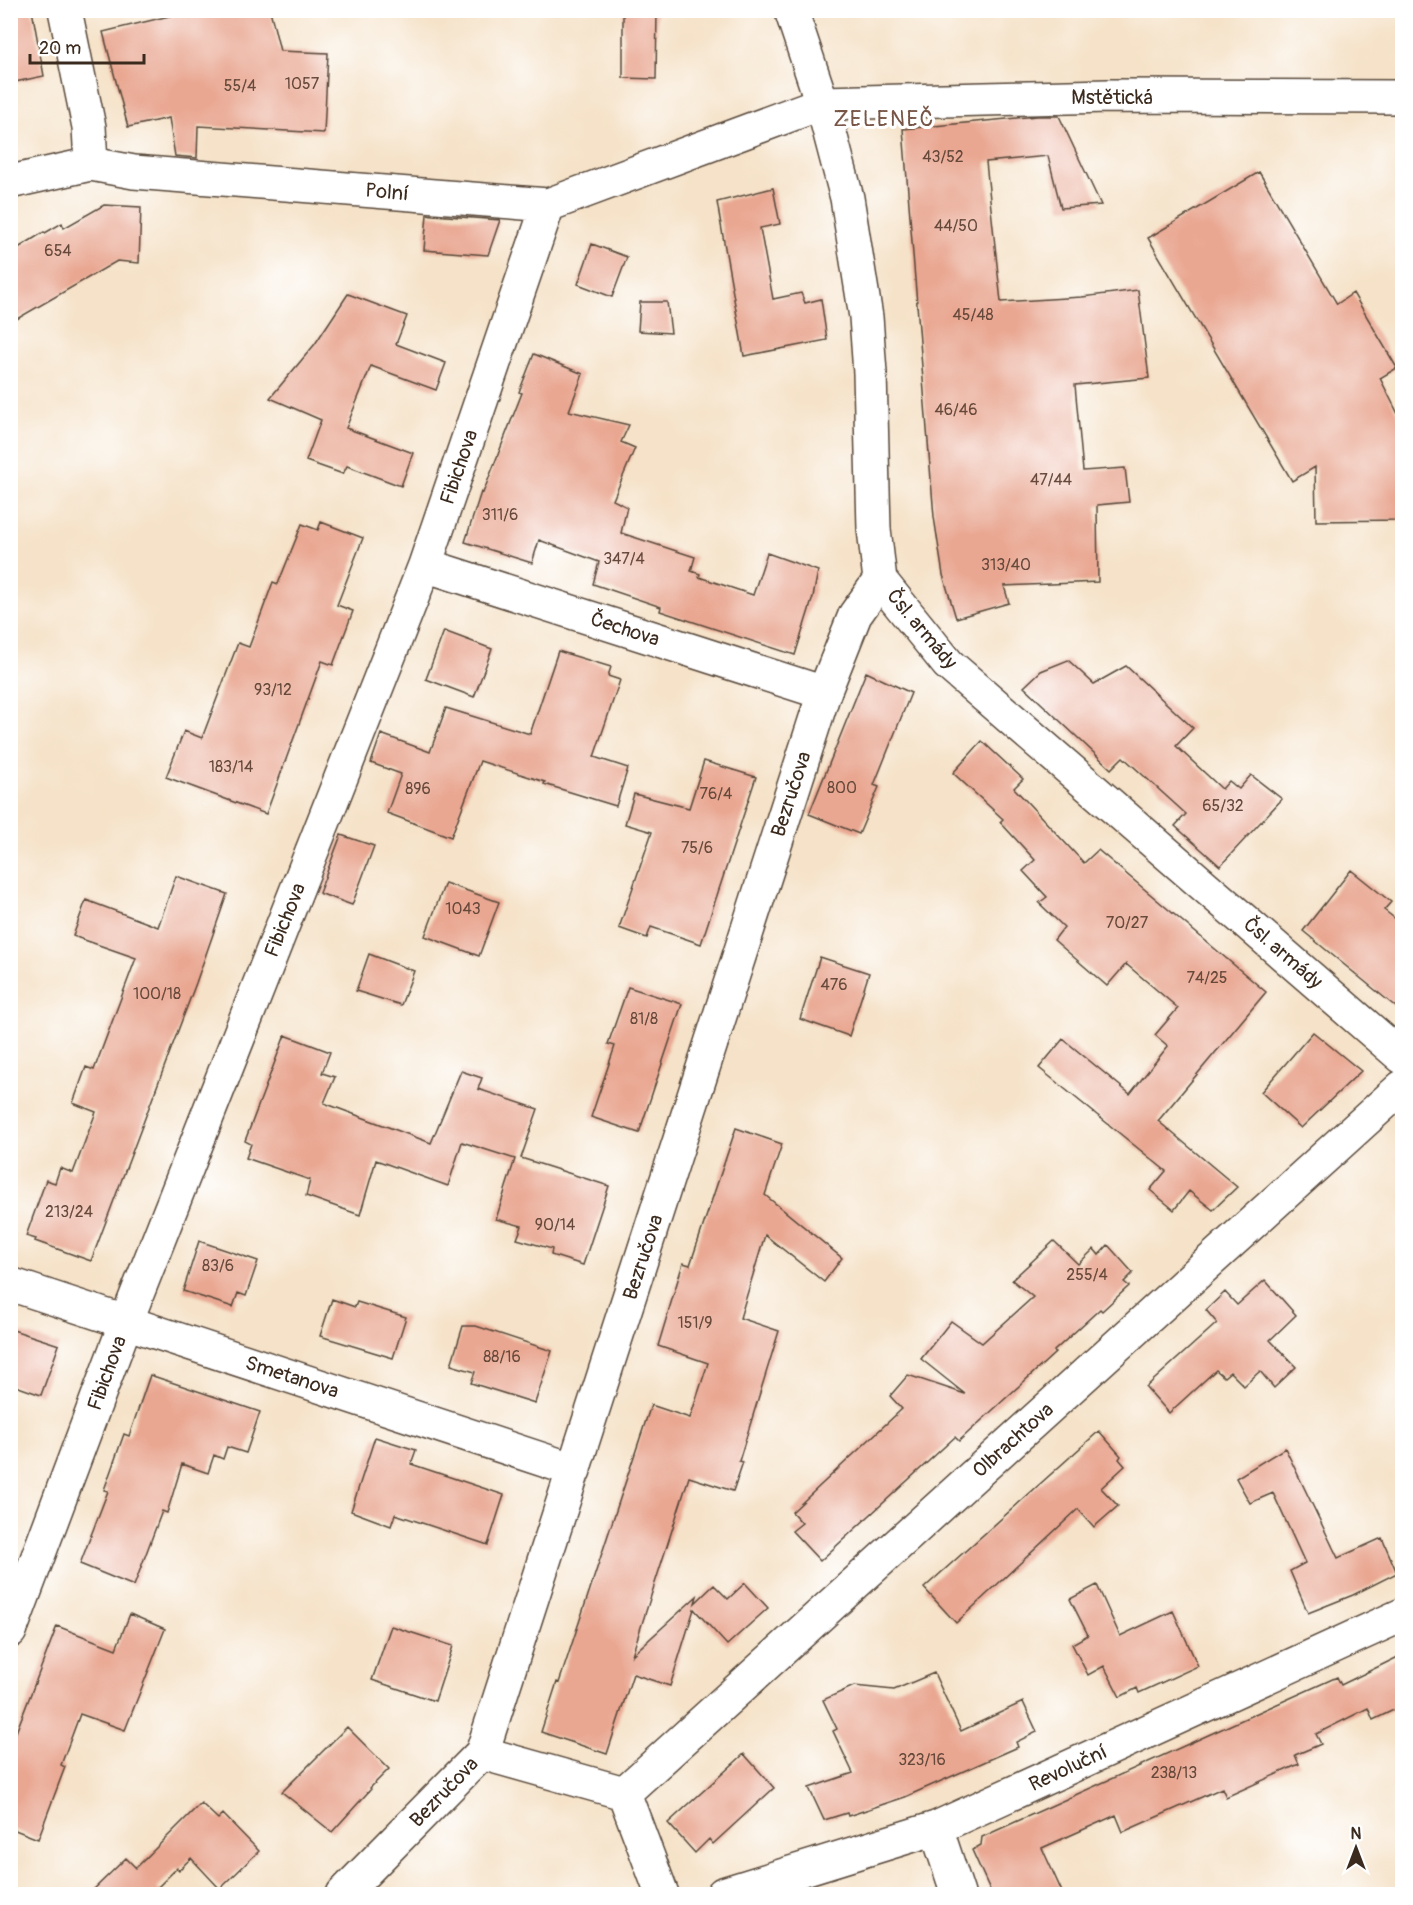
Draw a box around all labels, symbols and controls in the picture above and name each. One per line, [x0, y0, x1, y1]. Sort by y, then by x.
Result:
scale bar [30, 27, 144, 65]
text: 20 m [39, 37, 81, 60]
house number: 1057 [285, 74, 320, 94]
house number: 55/4 [224, 76, 256, 96]
street label: Mstětická [1071, 85, 1153, 110]
district label: ZELENEČ [833, 105, 935, 133]
house number: 43/52 [922, 147, 964, 167]
street label: Polní [364, 178, 410, 206]
house number: 44/50 [934, 216, 978, 236]
house number: 654 [44, 241, 72, 261]
house number: 45/48 [952, 305, 994, 325]
house number: 46/46 [935, 400, 977, 420]
street label: Fibichova [435, 426, 483, 508]
house number: 47/44 [1030, 470, 1072, 490]
house number: 311/6 [482, 505, 518, 525]
house number: 347/4 [603, 549, 645, 569]
house number: 313/40 [981, 555, 1031, 575]
street label: Čsl. armády [881, 584, 963, 674]
street label: Čechova [587, 606, 663, 652]
house number: 93/12 [254, 680, 292, 700]
street label: Bezručova [765, 748, 817, 840]
house number: 183/14 [209, 757, 253, 777]
house number: 800 [827, 778, 857, 798]
house number: 896 [405, 779, 431, 799]
house number: 76/4 [700, 784, 732, 804]
house number: 65/32 [1202, 796, 1244, 816]
house number: 75/6 [681, 838, 713, 858]
street label: Fibichova [259, 879, 311, 961]
house number: 1043 [445, 899, 481, 919]
street label: Čsl. armády [1238, 912, 1328, 994]
house number: 70/27 [1106, 913, 1149, 933]
house number: 74/25 [1186, 968, 1228, 988]
house number: 476 [820, 975, 848, 995]
house number: 100/18 [133, 984, 181, 1004]
house number: 81/8 [630, 1009, 658, 1029]
house number: 213/24 [45, 1202, 93, 1222]
street label: Bezručova [617, 1211, 669, 1303]
house number: 90/14 [535, 1215, 575, 1235]
house number: 83/6 [202, 1256, 234, 1276]
house number: 255/4 [1066, 1265, 1108, 1285]
house number: 151/9 [677, 1313, 713, 1333]
street label: Fibichova [82, 1332, 132, 1414]
house number: 88/16 [483, 1347, 521, 1367]
street label: Smetanova [242, 1350, 342, 1404]
street label: Olbrachtova [967, 1397, 1059, 1483]
street label: Revoluční [1025, 1739, 1111, 1797]
house number: 323/16 [898, 1750, 946, 1770]
street label: Bezručova [404, 1752, 484, 1832]
house number: 238/13 [1151, 1763, 1197, 1783]
north arrow [1326, 1818, 1386, 1878]
text: N [1351, 1824, 1362, 1844]

